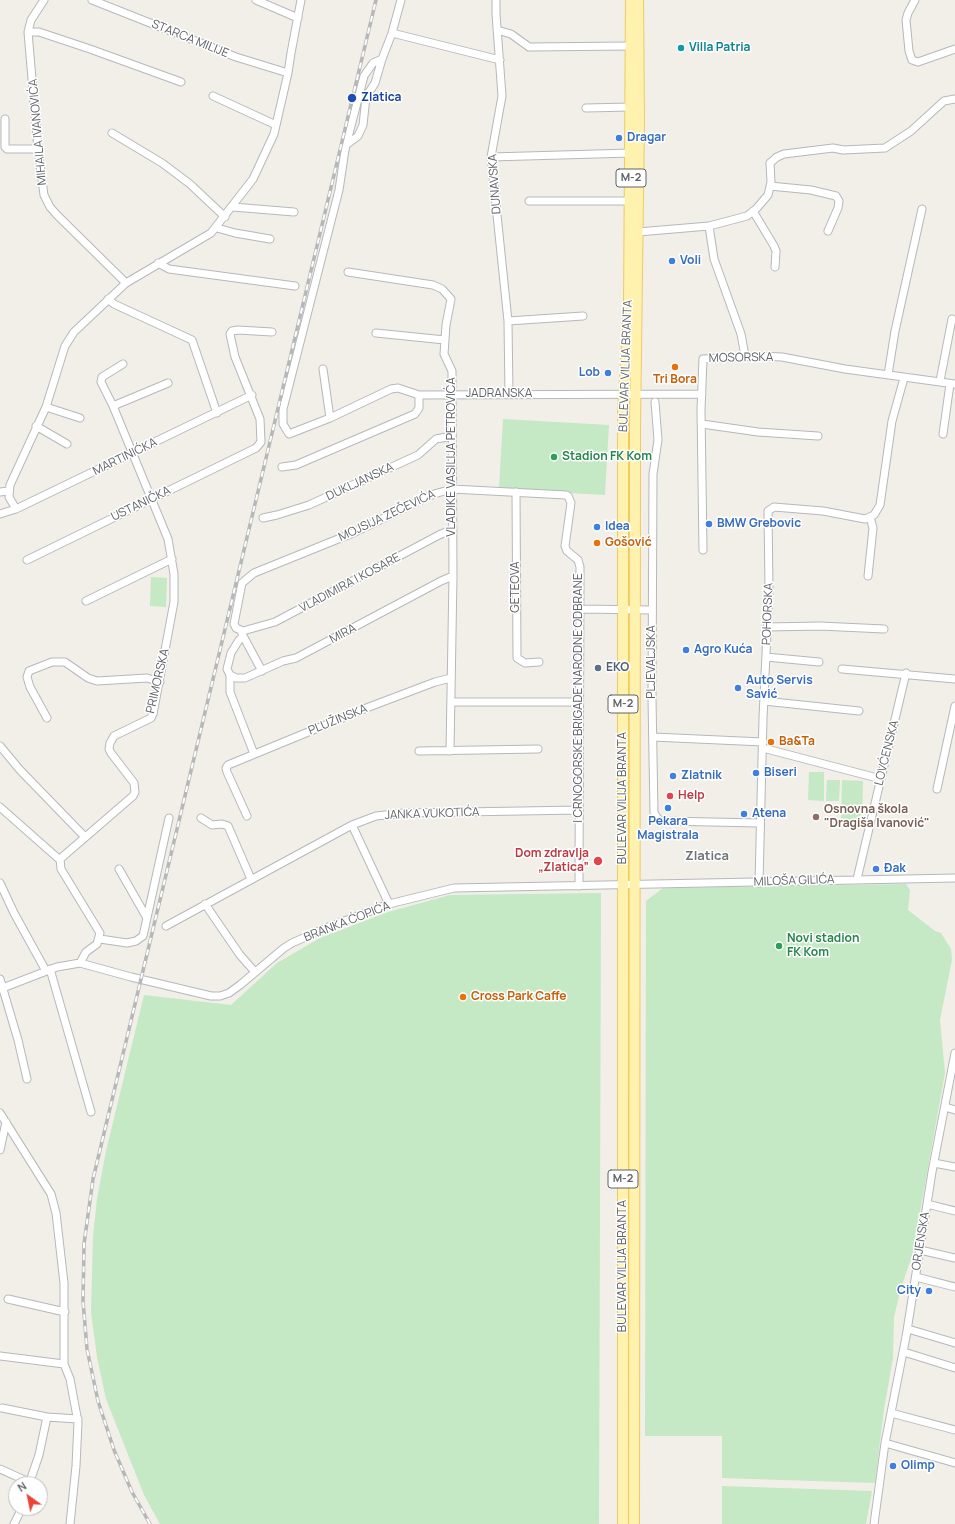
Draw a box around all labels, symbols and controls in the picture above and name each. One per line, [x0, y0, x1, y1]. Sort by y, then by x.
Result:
street label: STARCA MILIJE [149, 17, 231, 61]
place label: Villa Patria [689, 41, 751, 55]
marker: Villa Patria [676, 43, 686, 53]
street label: MIHAILA IVANOVIĆA [26, 78, 50, 186]
place label: Zlatica [361, 91, 402, 105]
marker: Zlatica [346, 92, 358, 104]
place label: Dragar [627, 131, 666, 145]
marker: Dragar [614, 133, 624, 143]
street label: DUNAVSKA [486, 153, 504, 215]
road number: M-2 [616, 169, 646, 187]
place label: Voli [680, 254, 701, 268]
marker: Voli [667, 256, 677, 266]
street label: BULEVAR VILIJA BRANTA [616, 300, 636, 432]
street label: MOSORSKA [709, 350, 773, 366]
marker: Tri Bora [670, 362, 680, 372]
place label: Lob [579, 366, 600, 380]
marker: Lob [603, 368, 613, 378]
place label: Tri Bora [653, 373, 697, 387]
street label: VLADIKE VASILIJA PETROVIĆA [445, 377, 459, 537]
street label: JADRANSKA [466, 387, 532, 401]
street label: MARTINIĆKA [91, 435, 159, 479]
place label: Stadion FK Kom [562, 450, 652, 464]
marker: Stadion FK Kom [549, 452, 559, 462]
street label: DUKLJANSKA [324, 460, 396, 504]
street label: USTANIČKA [109, 483, 173, 525]
street label: MOJSIJA ZEČEVIĆA [336, 487, 438, 545]
place label: BMW Grebovic [717, 517, 801, 531]
marker: BMW Grebovic [704, 519, 714, 529]
place label: Idea [605, 520, 630, 534]
marker: Idea [592, 522, 602, 532]
place label: Gošović [605, 536, 652, 550]
marker: Gošović [592, 538, 602, 548]
street label: VLADIMIRA I KOSARE [297, 550, 403, 616]
street label: GETEOVA [509, 561, 523, 613]
street label: I CRNOGORSKE BRIGADE NARODNE ODBRANE [572, 573, 586, 823]
street label: POHORSKA [760, 583, 776, 645]
street label: MIRA [327, 621, 359, 647]
street label: PLJEVALJSKA [645, 625, 659, 699]
place label: Agro Kuća [694, 643, 752, 657]
marker: Agro Kuća [681, 645, 691, 655]
street label: PRIMORSKA [144, 647, 172, 715]
place label: EKO [606, 661, 629, 675]
marker: EKO [593, 663, 603, 673]
place label: Auto Servis Savić [746, 674, 813, 702]
marker: Auto Servis Savić [733, 683, 743, 693]
road number: M-2 [608, 695, 638, 713]
street label: PLUŽINSKA [306, 702, 370, 738]
street label: LOVĆENSKA [872, 719, 902, 787]
street label: BULEVAR VILIJA BRANTA [616, 732, 630, 864]
place label: Ba&Ta [779, 735, 815, 749]
marker: Ba&Ta [766, 737, 776, 747]
place label: Biseri [764, 766, 797, 780]
marker: Biseri [751, 768, 761, 778]
place label: Zlatnik [681, 769, 722, 783]
marker: Zlatnik [668, 771, 678, 781]
place label: Help [678, 789, 705, 803]
marker: Help [665, 791, 675, 801]
marker: Pekara Magistrala [663, 803, 673, 813]
place label: Osnovna škola "Dragiša Ivanović" [824, 803, 930, 831]
street label: JANKA VUKOTIĆA [384, 805, 480, 823]
place label: Atena [752, 807, 786, 821]
marker: Atena [739, 809, 749, 819]
marker: Osnovna škola "Dragiša Ivanović" [811, 812, 821, 822]
place label: Pekara Magistrala [637, 815, 699, 843]
place label: Dom zdravlja „Zlatica” [515, 847, 589, 875]
district label: Zlatica [685, 848, 729, 864]
marker: Dom zdravlja „Zlatica” [592, 855, 604, 867]
place label: Đak [884, 862, 906, 876]
marker: Đak [871, 864, 881, 874]
street label: MILOŠA GILIĆA [753, 872, 835, 890]
street label: BRANKA ĆOPIĆA [302, 899, 392, 945]
place label: Novi stadion FK Kom [787, 932, 859, 960]
marker: Novi stadion FK Kom [774, 941, 784, 951]
place label: Cross Park Caffe [471, 990, 567, 1004]
marker: Cross Park Caffe [458, 992, 468, 1002]
road number: M-2 [608, 1170, 638, 1188]
street label: BULEVAR VILIJA BRANTA [616, 1200, 630, 1332]
street label: ORJENSKA [909, 1211, 933, 1271]
place label: City [897, 1284, 921, 1298]
marker: City [924, 1286, 934, 1296]
place label: Olimp [901, 1459, 935, 1473]
marker: Olimp [888, 1461, 898, 1471]
north arrow [8, 1476, 48, 1516]
text: N [14, 1478, 29, 1495]

